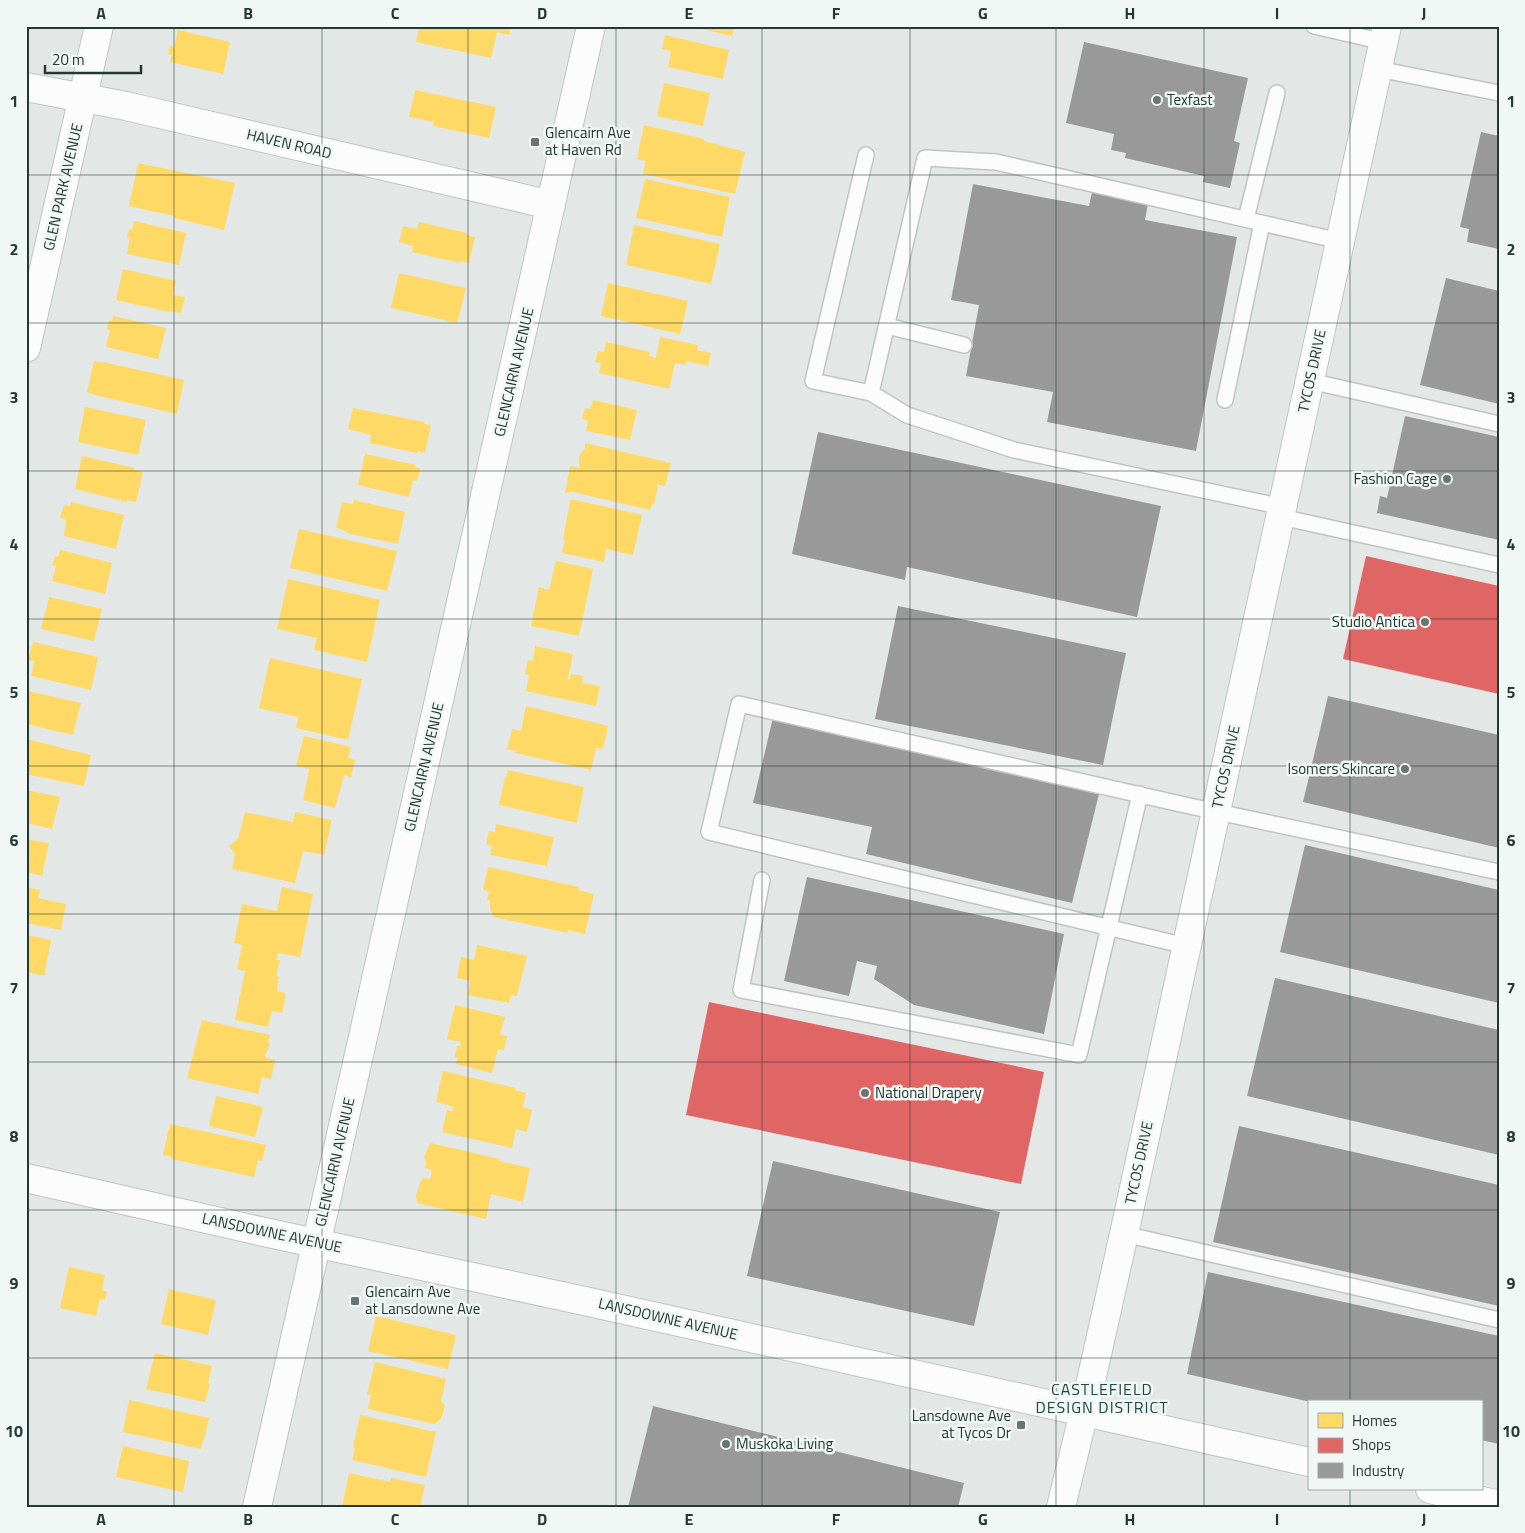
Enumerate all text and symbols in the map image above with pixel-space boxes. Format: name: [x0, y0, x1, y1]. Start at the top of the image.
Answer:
text: A: [96, 1, 106, 25]
text: B: [243, 1, 253, 25]
text: C: [391, 1, 400, 25]
text: D: [537, 1, 547, 25]
text: E: [685, 1, 694, 25]
text: F: [832, 1, 841, 25]
text: G: [978, 1, 988, 25]
text: H: [1125, 1, 1135, 25]
text: I: [1275, 1, 1279, 25]
text: J: [1422, 1, 1426, 25]
scale bar: [45, 42, 141, 74]
text: 20 m: [52, 48, 85, 71]
place label: Texfast: [1167, 88, 1213, 111]
text: 1: [10, 89, 18, 113]
text: 1: [1507, 89, 1515, 113]
marker: Texfast: [1151, 94, 1163, 106]
street label: GLEN PARK AVENUE: [37, 121, 88, 253]
place label: Glencairn Ave at Haven Rd: [545, 121, 631, 161]
street label: HAVEN ROAD: [244, 123, 334, 164]
marker: Glencairn Ave at Haven Rd: [529, 136, 541, 148]
text: 2: [10, 237, 18, 261]
text: 2: [1507, 237, 1515, 261]
street label: GLENCAIRN AVENUE: [487, 305, 540, 439]
street label: TYCOS DRIVE: [1291, 327, 1332, 415]
text: 3: [10, 385, 18, 409]
text: 3: [1507, 385, 1515, 409]
place label: Fashion Cage: [1354, 467, 1437, 490]
marker: Fashion Cage: [1441, 473, 1453, 485]
text: 4: [10, 532, 19, 556]
text: 4: [1507, 532, 1516, 556]
place label: Studio Antica: [1332, 610, 1415, 633]
marker: Studio Antica: [1419, 616, 1431, 628]
text: 5: [10, 680, 19, 704]
text: 5: [1507, 680, 1516, 704]
street label: GLENCAIRN AVENUE: [397, 700, 450, 834]
street label: TYCOS DRIVE: [1205, 723, 1246, 811]
place label: Isomers Skincare: [1288, 757, 1395, 780]
marker: Isomers Skincare: [1399, 763, 1411, 775]
text: 6: [10, 828, 19, 852]
text: 6: [1507, 828, 1516, 852]
text: 7: [10, 976, 18, 1000]
text: 7: [1507, 976, 1515, 1000]
place label: National Drapery: [875, 1081, 982, 1104]
marker: National Drapery: [859, 1087, 871, 1099]
street label: GLENCAIRN AVENUE: [308, 1095, 361, 1229]
street label: TYCOS DRIVE: [1118, 1119, 1159, 1207]
text: 8: [10, 1124, 19, 1148]
text: 8: [1507, 1124, 1516, 1148]
street label: LANSDOWNE AVENUE: [200, 1206, 344, 1259]
text: 9: [10, 1271, 19, 1295]
text: 9: [1507, 1271, 1516, 1295]
place label: Glencairn Ave at Lansdowne Ave: [365, 1280, 480, 1320]
street label: LANSDOWNE AVENUE: [596, 1291, 740, 1346]
marker: Glencairn Ave at Lansdowne Ave: [349, 1295, 361, 1307]
district label: CASTLEFIELD DESIGN DISTRICT: [1035, 1377, 1169, 1419]
legend: [1308, 1400, 1482, 1490]
place label: Lansdowne Ave at Tycos Dr: [912, 1404, 1011, 1444]
text: Homes: [1352, 1409, 1397, 1432]
text: 10: [5, 1419, 23, 1443]
marker: Lansdowne Ave at Tycos Dr: [1015, 1419, 1027, 1431]
text: 10: [1502, 1419, 1520, 1443]
place label: Muskoka Living: [736, 1432, 833, 1455]
text: Shops: [1352, 1433, 1391, 1456]
marker: Muskoka Living: [720, 1438, 732, 1450]
text: Industry: [1352, 1459, 1404, 1482]
text: A: [96, 1507, 106, 1531]
text: B: [243, 1507, 253, 1531]
text: C: [391, 1507, 400, 1531]
text: D: [537, 1507, 547, 1531]
text: E: [685, 1507, 694, 1531]
text: F: [832, 1507, 841, 1531]
text: G: [978, 1507, 988, 1531]
text: H: [1125, 1507, 1135, 1531]
text: I: [1275, 1507, 1279, 1531]
text: J: [1422, 1507, 1426, 1531]

